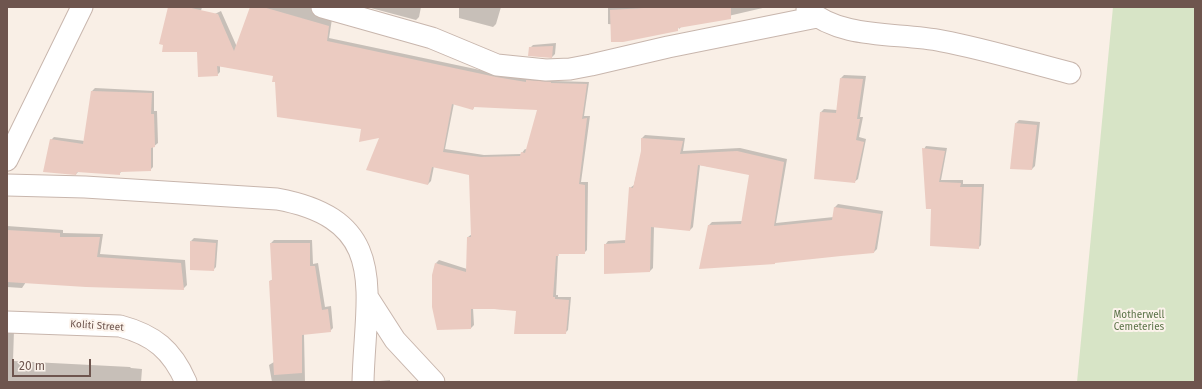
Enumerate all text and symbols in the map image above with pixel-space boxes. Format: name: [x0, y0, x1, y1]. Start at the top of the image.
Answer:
park label: Motherwell Cemeteries: [1114, 309, 1164, 332]
street label: Koliti Street: [70, 318, 124, 334]
scale bar: [14, 351, 93, 377]
text: 20 m: [19, 359, 45, 373]

